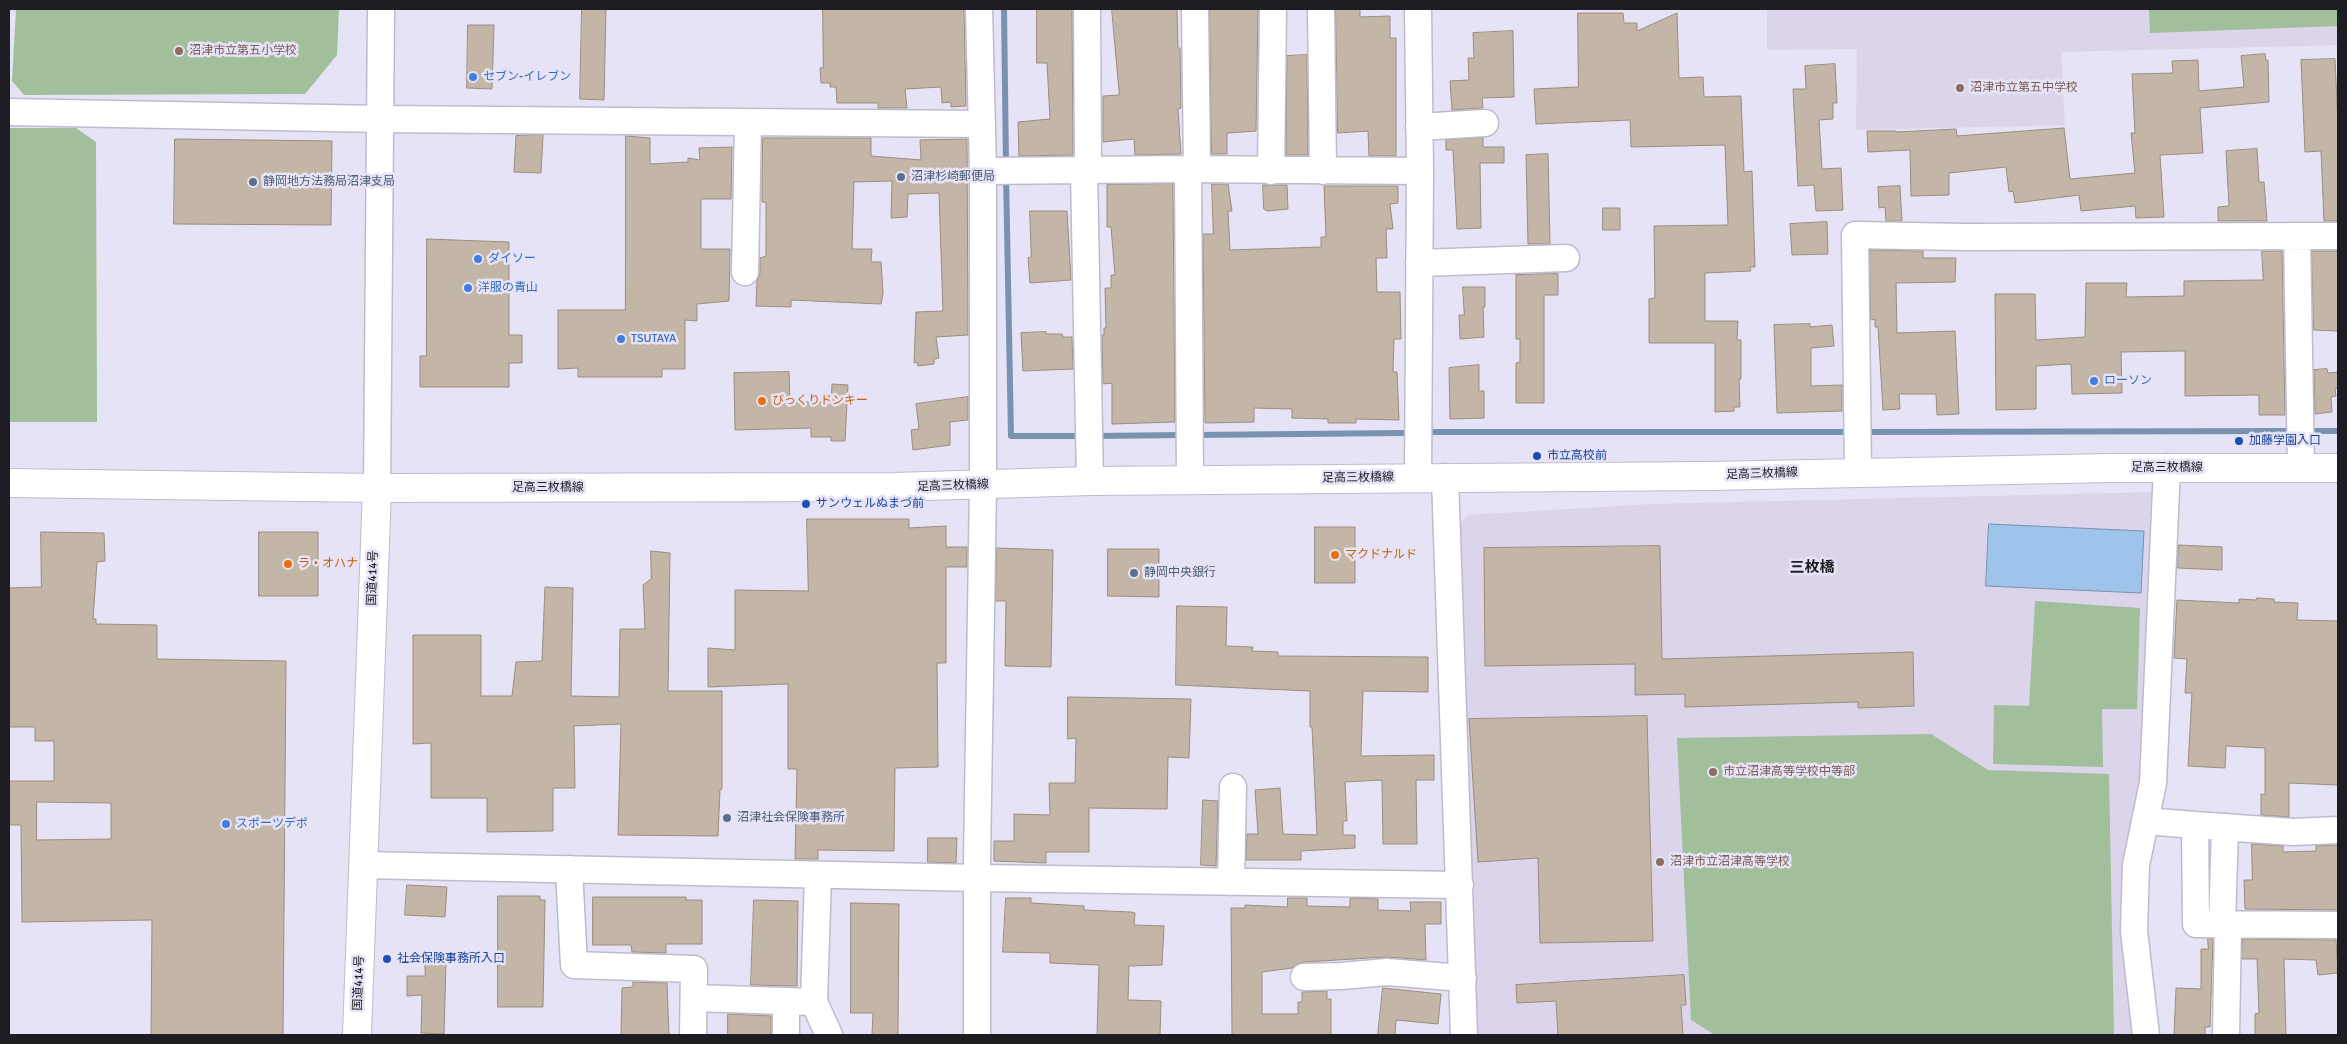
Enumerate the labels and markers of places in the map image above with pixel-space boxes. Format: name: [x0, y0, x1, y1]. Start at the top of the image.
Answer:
place label: 沼津市立第五小学校: [189, 44, 297, 58]
marker: 沼津市立第五小学校: [173, 45, 185, 57]
place label: セブン-イレブン: [483, 70, 571, 84]
marker: セブン-イレブン: [467, 71, 479, 83]
place label: 沼津市立第五中学校: [1970, 81, 2078, 95]
marker: 沼津市立第五中学校: [1954, 82, 1966, 94]
place label: 沼津杉崎郵便局: [911, 170, 995, 184]
marker: 沼津杉崎郵便局: [895, 171, 907, 183]
place label: 静岡地方法務局沼津支局: [263, 175, 395, 189]
marker: 静岡地方法務局沼津支局: [247, 176, 259, 188]
place label: ダイソー: [488, 252, 536, 266]
marker: ダイソー: [472, 253, 484, 265]
place label: 洋服の青山: [478, 281, 538, 295]
marker: 洋服の青山: [462, 282, 474, 294]
place label: TSUTAYA: [631, 332, 676, 346]
marker: TSUTAYA: [615, 333, 627, 345]
place label: ローソン: [2104, 374, 2152, 388]
marker: ローソン: [2088, 375, 2100, 387]
place label: びっくりドンキー: [772, 394, 868, 408]
marker: びっくりドンキー: [756, 395, 768, 407]
place label: 加藤学園入口: [2249, 434, 2321, 448]
marker: 加藤学園入口: [2233, 435, 2245, 447]
place label: 市立高校前: [1547, 449, 1607, 463]
marker: 市立高校前: [1531, 450, 1543, 462]
place label: サンウェルぬまづ前: [816, 497, 924, 511]
marker: サンウェルぬまづ前: [800, 498, 812, 510]
place label: マクドナルド: [1345, 548, 1417, 562]
marker: マクドナルド: [1329, 549, 1341, 561]
place label: ラ・オハナ: [298, 557, 358, 571]
marker: ラ・オハナ: [282, 558, 294, 570]
place label: 静岡中央銀行: [1144, 566, 1216, 580]
marker: 静岡中央銀行: [1128, 567, 1140, 579]
place label: 市立沼津高等学校中等部: [1723, 765, 1855, 779]
marker: 市立沼津高等学校中等部: [1707, 766, 1719, 778]
place label: 沼津社会保険事務所: [737, 811, 845, 825]
marker: 沼津社会保険事務所: [721, 812, 733, 824]
place label: スポーツデポ: [236, 817, 308, 831]
marker: スポーツデポ: [220, 818, 232, 830]
place label: 沼津市立沼津高等学校: [1670, 855, 1790, 869]
marker: 沼津市立沼津高等学校: [1654, 856, 1666, 868]
place label: 社会保険事務所入口: [397, 952, 505, 966]
marker: 社会保険事務所入口: [381, 953, 393, 965]

